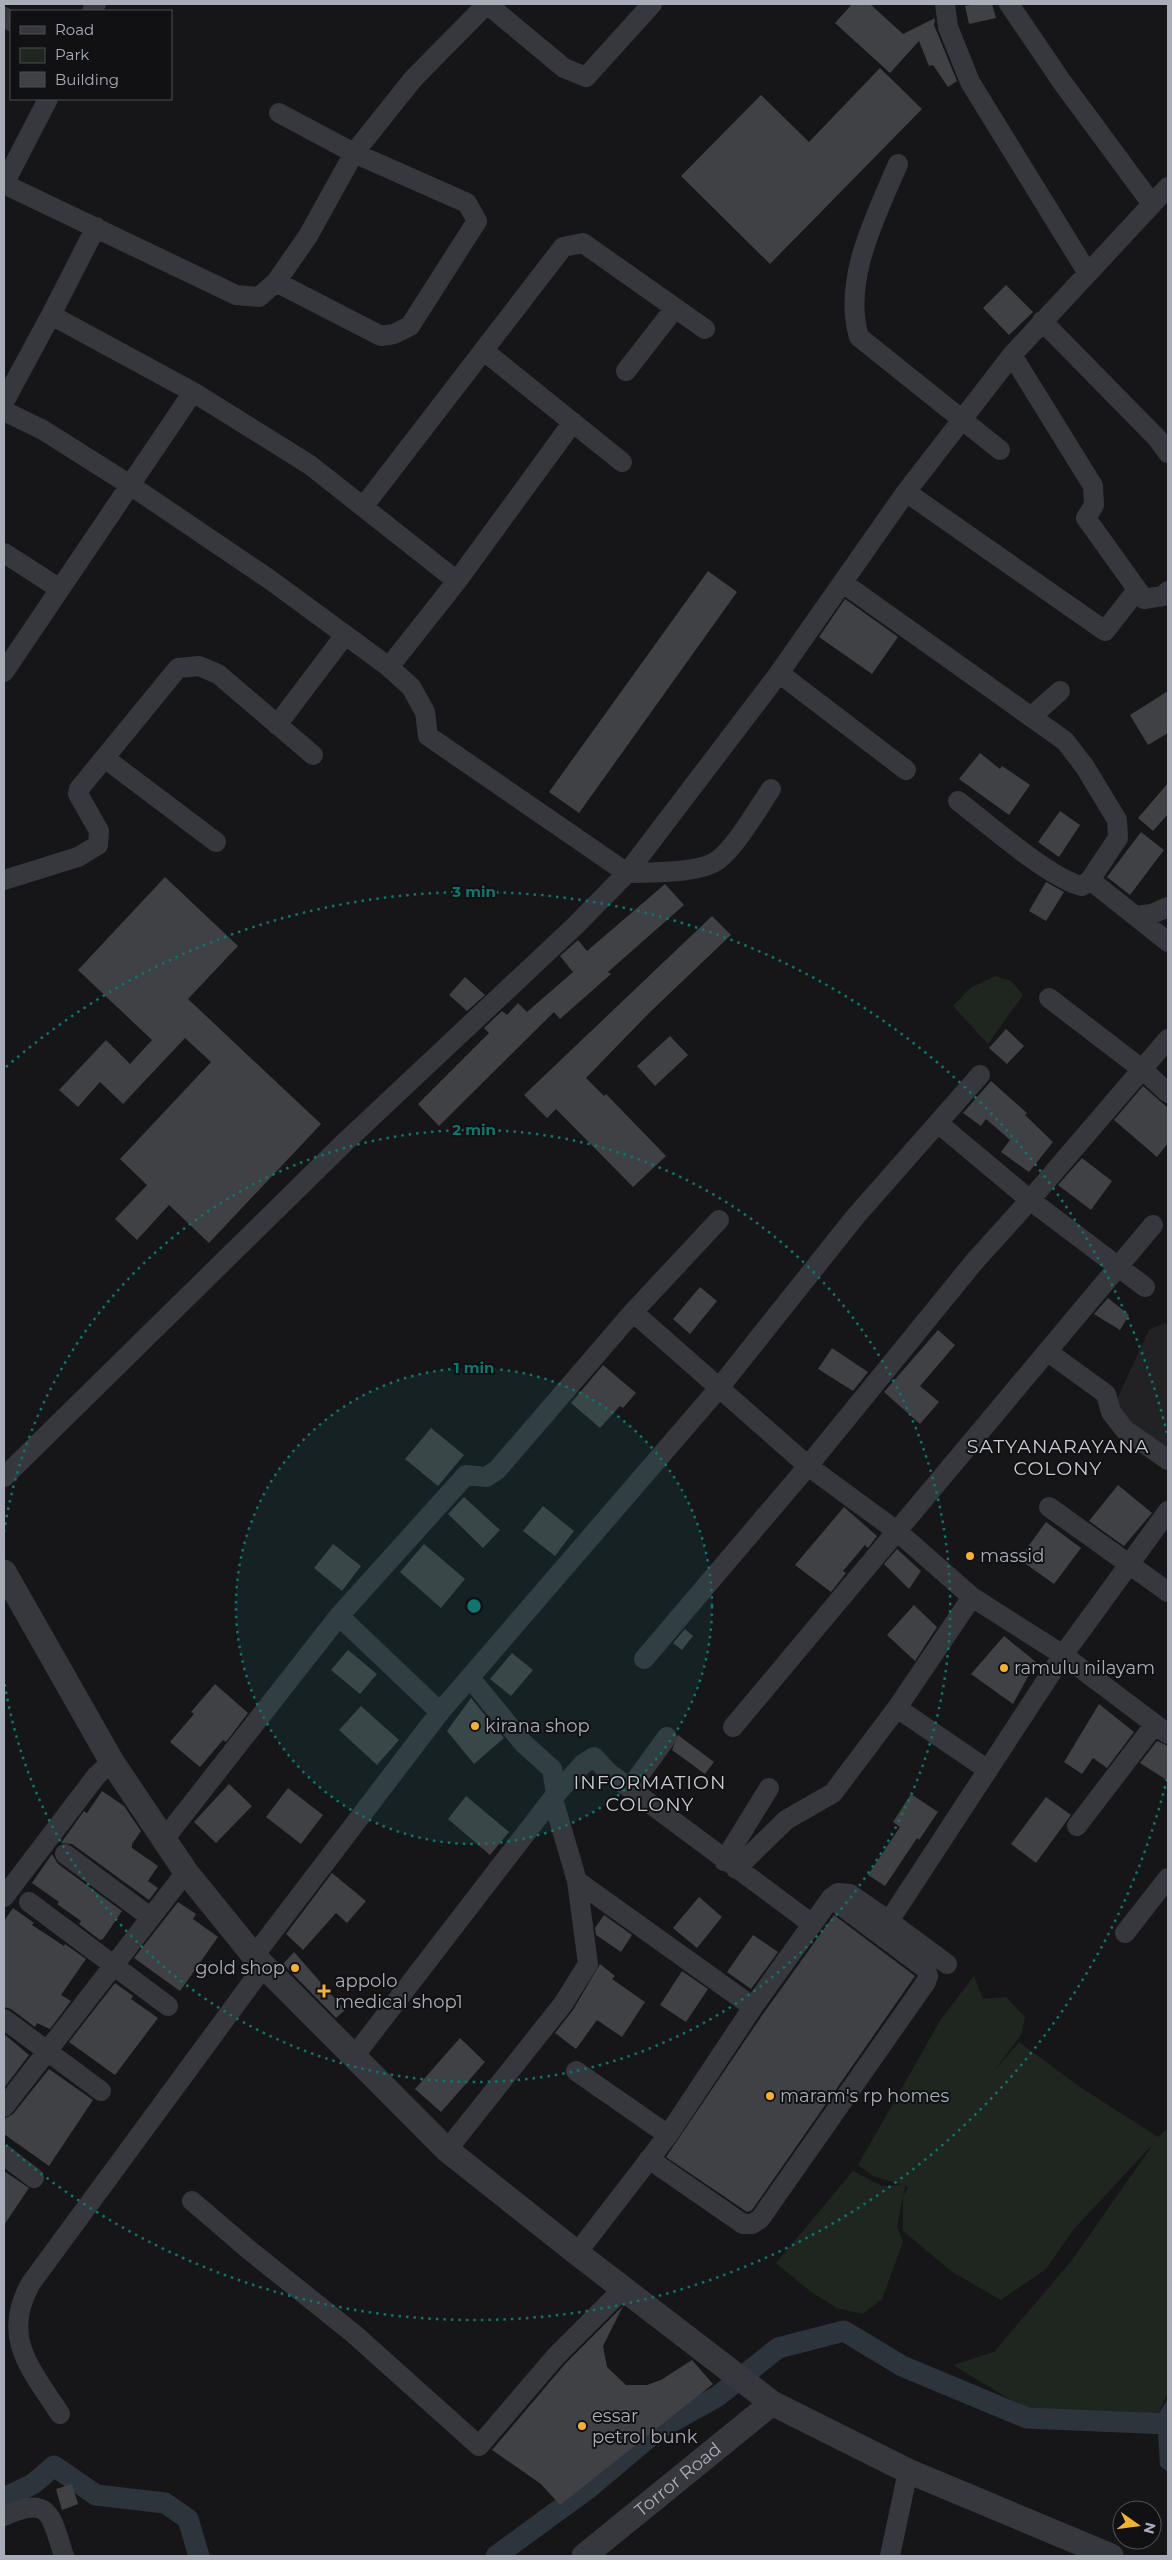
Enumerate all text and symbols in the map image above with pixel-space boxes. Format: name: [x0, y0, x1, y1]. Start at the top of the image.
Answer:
legend: [10, 10, 172, 100]
text: Road: [55, 20, 94, 39]
text: Park: [55, 45, 89, 64]
text: Building: [55, 70, 119, 89]
text: 3 min: [451, 882, 496, 901]
text: 2 min: [452, 1120, 496, 1139]
text: 1 min: [454, 1358, 494, 1377]
district label: SATYANARAYANA COLONY: [967, 1435, 1149, 1480]
place label: massid: [980, 1545, 1044, 1567]
marker: massid: [964, 1550, 976, 1562]
centre of rings: [465, 1597, 483, 1615]
place label: ramulu nilayam: [1014, 1657, 1155, 1679]
marker: ramulu nilayam: [998, 1662, 1010, 1674]
place label: kirana shop: [485, 1715, 590, 1737]
marker: kirana shop: [469, 1720, 481, 1732]
district label: INFORMATION COLONY: [574, 1771, 726, 1816]
place label: gold shop: [195, 1957, 285, 1979]
marker: gold shop: [289, 1962, 301, 1974]
place label: appolo medical shop1: [335, 1970, 463, 2013]
marker: appolo medical shop1: [317, 1984, 331, 1998]
place label: maram's rp homes: [780, 2085, 949, 2107]
marker: maram's rp homes: [764, 2090, 776, 2102]
place label: essar petrol bunk: [592, 2405, 698, 2448]
marker: essar petrol bunk: [576, 2420, 588, 2432]
street label: Torror Road: [630, 2438, 726, 2521]
north arrow: [1112, 2500, 1162, 2550]
text: N: [1140, 2520, 1160, 2536]

